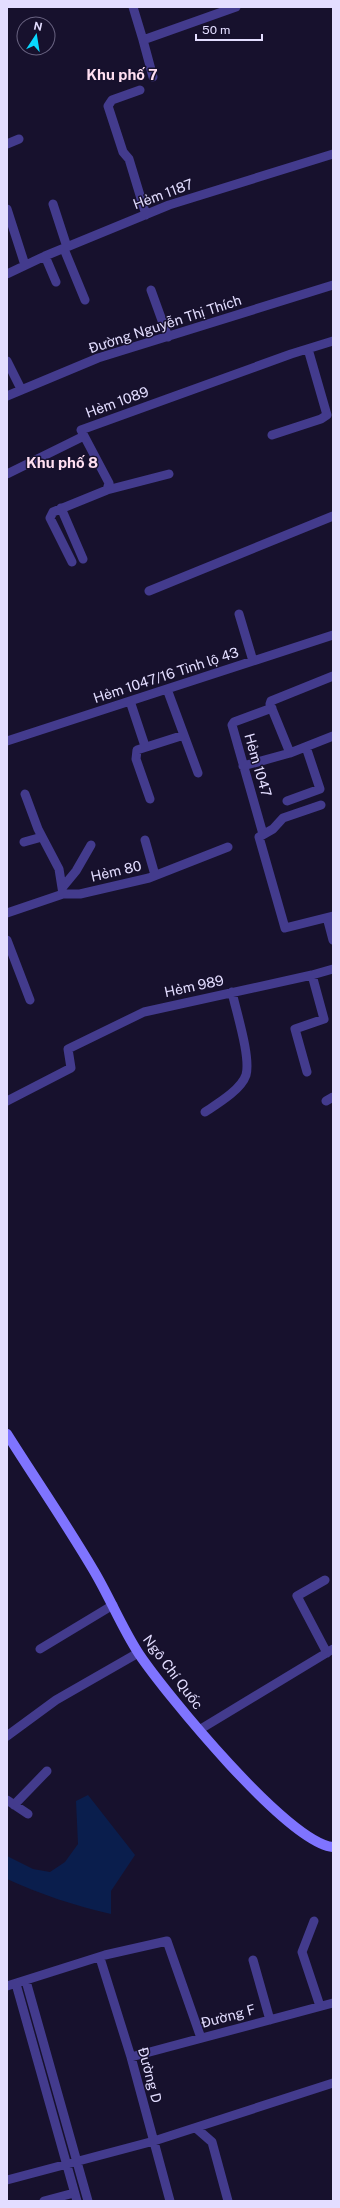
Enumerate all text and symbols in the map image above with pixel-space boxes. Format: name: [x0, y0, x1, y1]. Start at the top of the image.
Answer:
north arrow: [16, 16, 56, 56]
scale bar: [196, 16, 262, 42]
text: N: [33, 19, 44, 33]
text: 50 m: [202, 23, 230, 37]
district label: Khu phố 7: [86, 66, 158, 83]
street label: Hẻm 1187: [131, 176, 195, 212]
street label: Đường Nguyễn Thị Thích: [87, 292, 243, 356]
street label: Hẻm 1089: [83, 383, 151, 421]
district label: Khu phố 8: [26, 454, 98, 471]
street label: Hẻm 1047/16 Tỉnh lộ 43: [91, 644, 241, 706]
street label: Hẻm 1047: [241, 731, 275, 799]
street label: Hẻm 80: [89, 857, 143, 885]
street label: Hẻm 989: [163, 972, 225, 1000]
street label: Ngô Chí Quốc: [140, 1632, 206, 1712]
street label: Đường F: [199, 2001, 257, 2031]
street label: Đường D: [135, 2045, 165, 2105]

